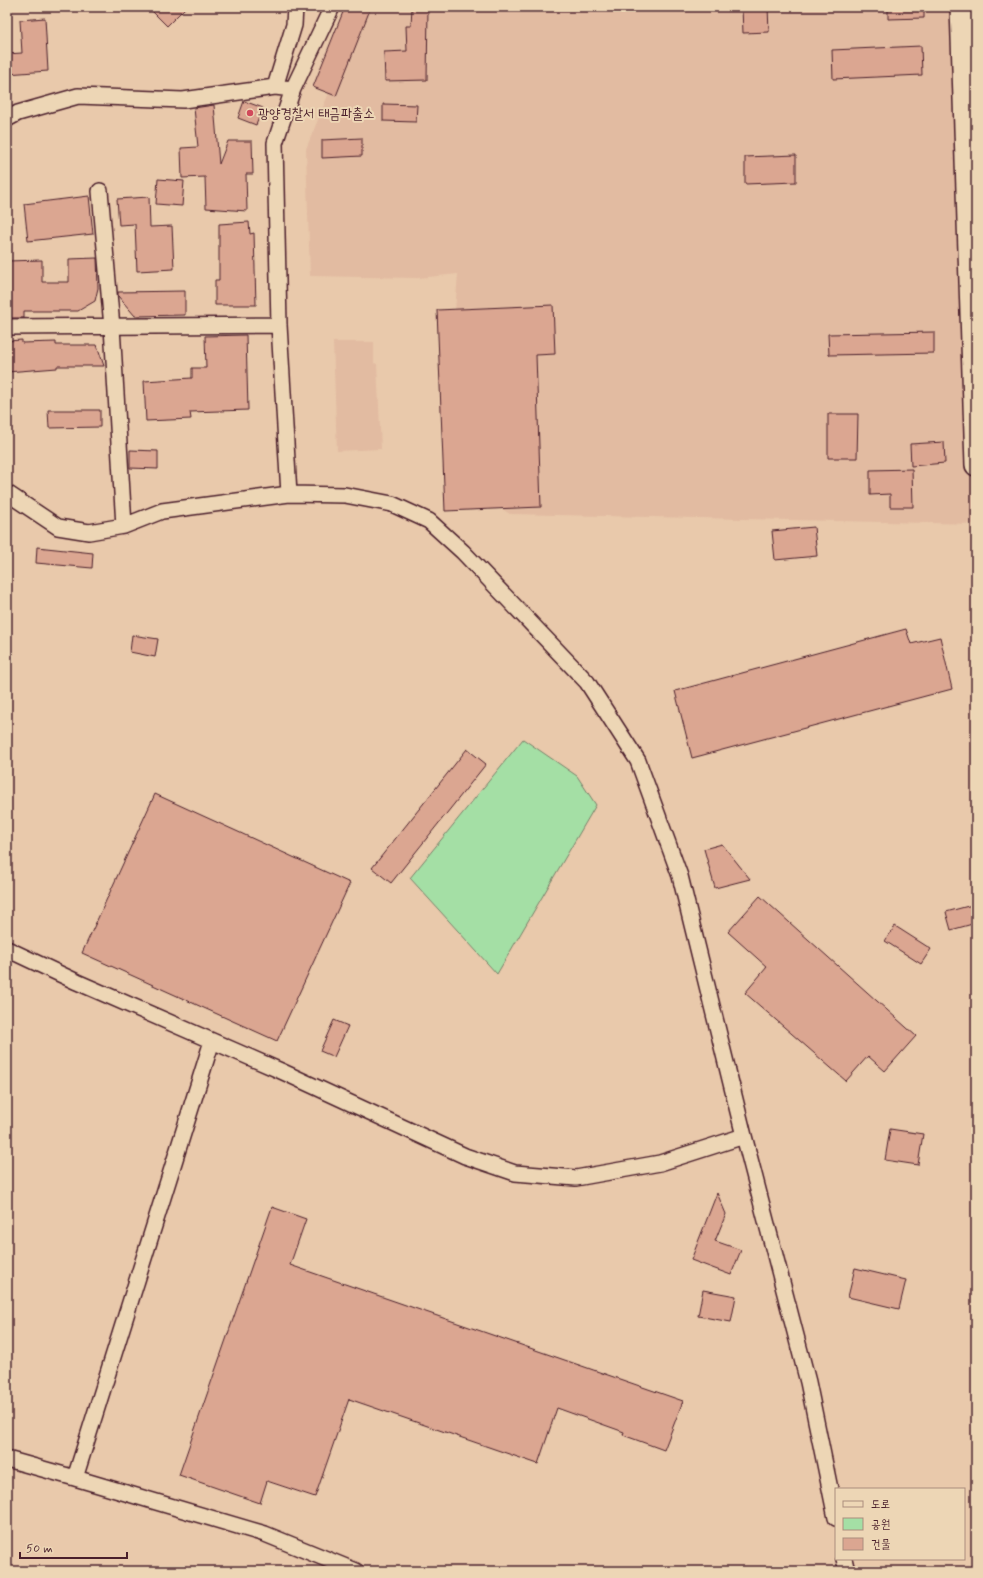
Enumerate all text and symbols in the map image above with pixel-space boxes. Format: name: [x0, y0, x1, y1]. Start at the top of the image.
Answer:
place label: 광양경찰서 태금파출소: [258, 105, 374, 123]
marker: 광양경찰서 태금파출소: [245, 108, 255, 118]
legend: [835, 1488, 965, 1560]
text: 도로: [871, 1497, 890, 1513]
text: 공원: [871, 1517, 890, 1533]
scale bar: [20, 1534, 127, 1560]
text: 건물: [871, 1537, 891, 1553]
text: 50 m: [26, 1541, 53, 1557]

